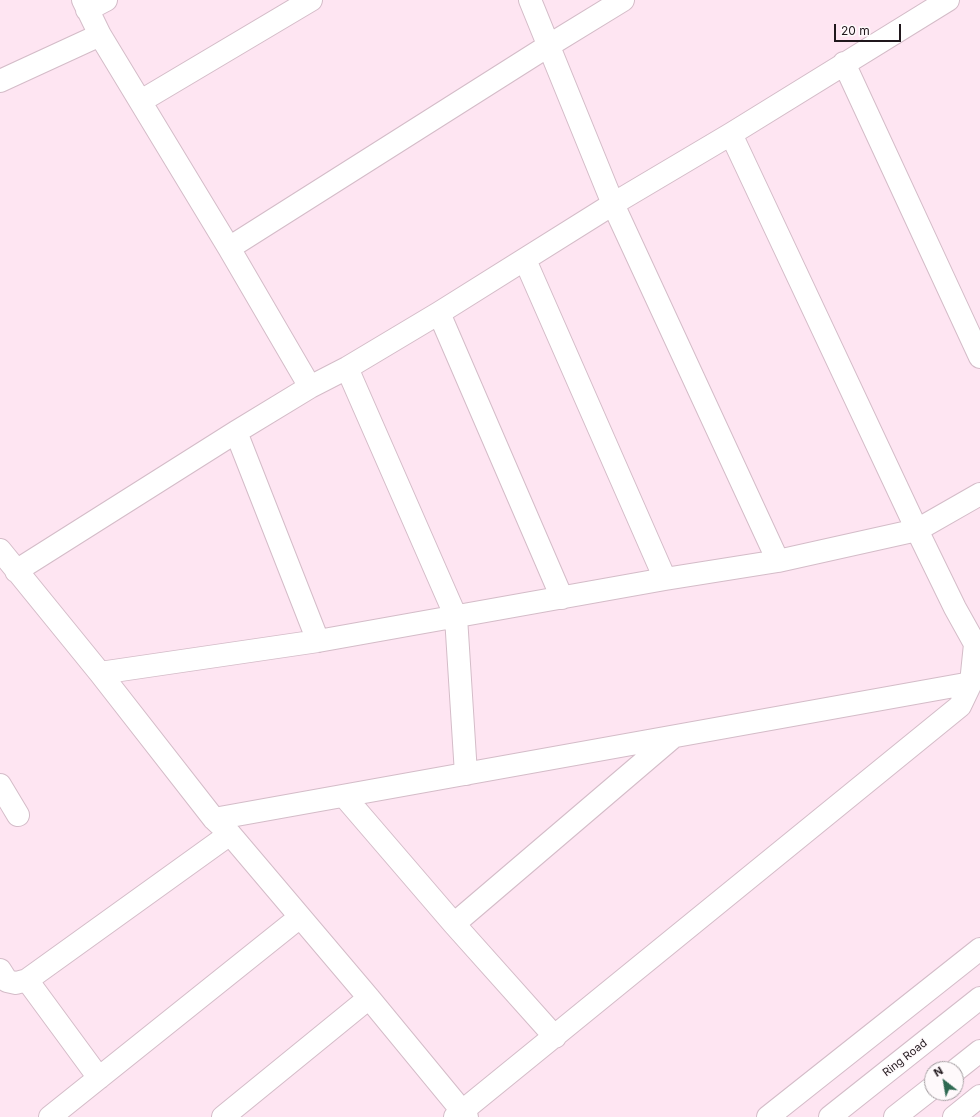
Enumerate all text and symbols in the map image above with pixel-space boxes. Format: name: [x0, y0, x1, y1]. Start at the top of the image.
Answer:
scale bar: [836, 16, 903, 42]
text: 20 m: [841, 23, 870, 38]
street label: Ring Road: [880, 1037, 930, 1079]
north arrow: [924, 1061, 964, 1101]
text: N: [931, 1063, 946, 1080]

